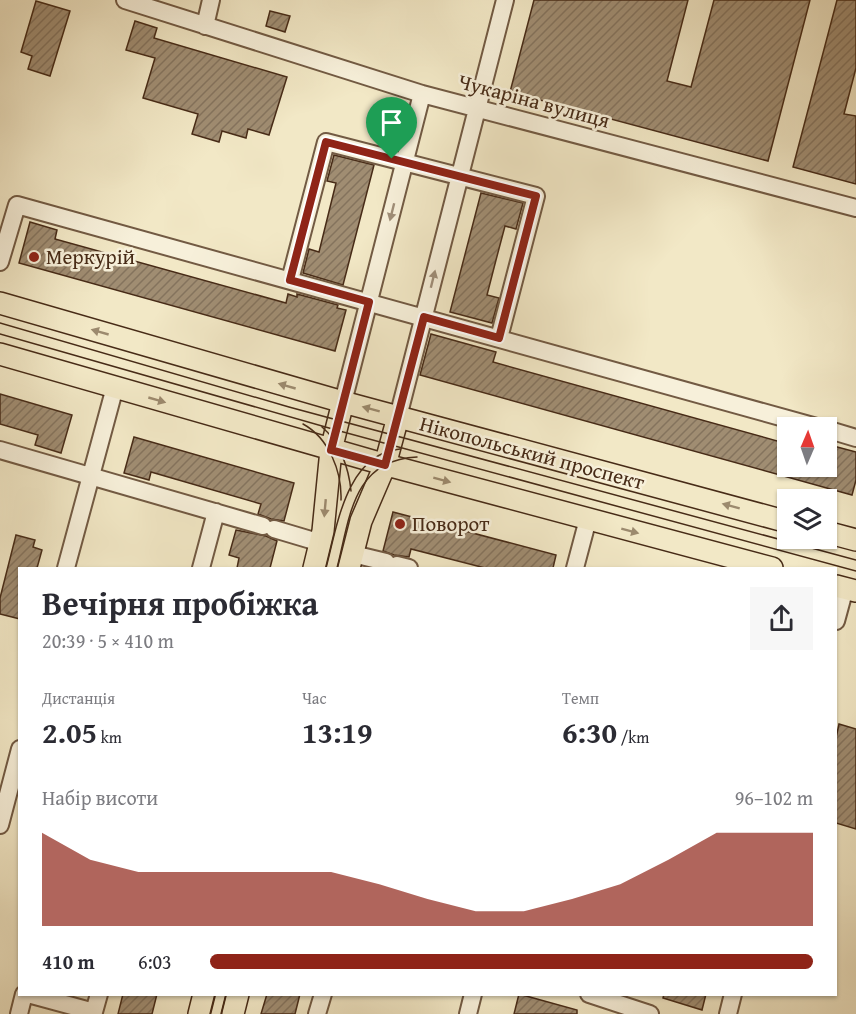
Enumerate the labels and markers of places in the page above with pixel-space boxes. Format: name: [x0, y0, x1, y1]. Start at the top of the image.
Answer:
pin: [366, 97, 417, 159]
place label: Меркурій: [46, 241, 135, 272]
marker: Меркурій: [27, 250, 41, 264]
place label: Поворот: [412, 508, 489, 539]
marker: Поворот: [393, 517, 407, 531]

